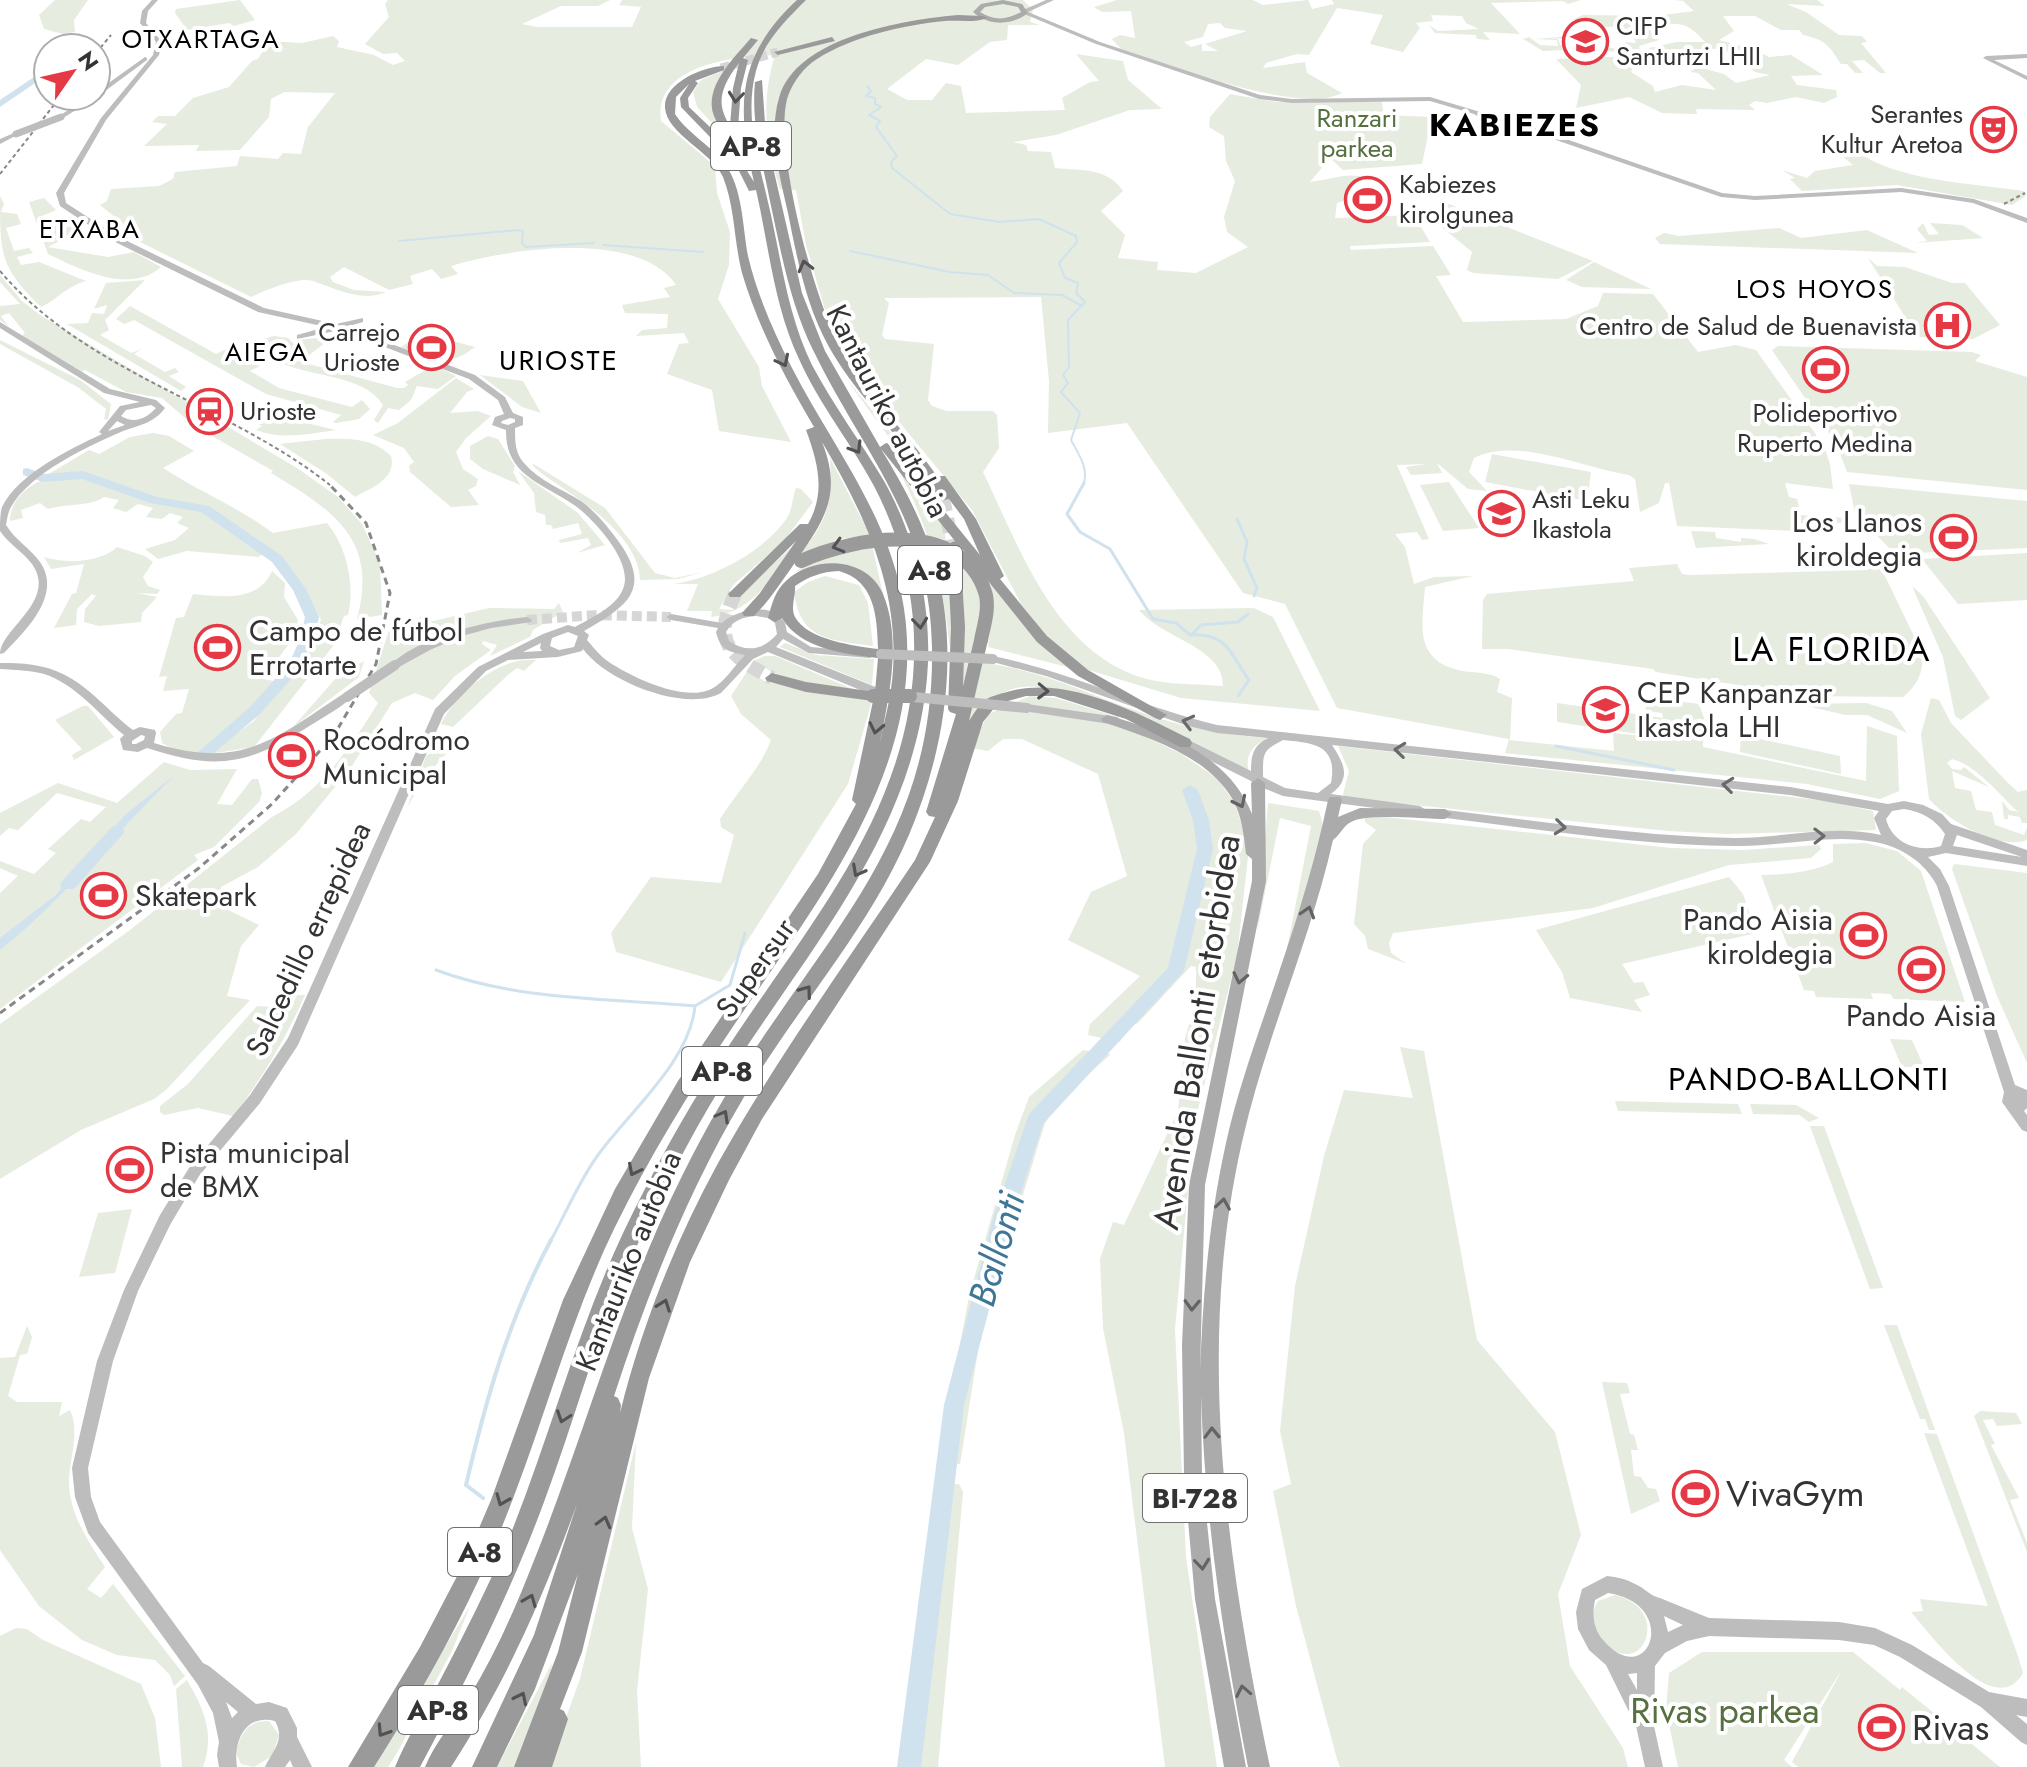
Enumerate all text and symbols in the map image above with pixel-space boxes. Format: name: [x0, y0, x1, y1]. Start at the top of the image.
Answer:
place label: CIFP Santurtzi LHII: [1616, 7, 1761, 75]
school or university icon: CIFP Santurtzi LHII: [1561, 17, 1609, 65]
district label: OTXARTAGA: [121, 20, 281, 58]
north arrow: [32, 32, 112, 112]
text: N: [70, 45, 107, 77]
one-way arrow: [728, 91, 745, 104]
place label: Serantes Kultur Aretoa: [1821, 95, 1963, 163]
park label: Ranzari parkea: [1317, 99, 1397, 167]
district label: KABIEZES: [1429, 102, 1601, 148]
theatre icon: Serantes Kultur Aretoa: [1970, 105, 2018, 153]
road number: AP-8: [711, 122, 791, 170]
place label: Kabiezes kirolgunea: [1399, 165, 1514, 233]
sports icon: Kabiezes kirolgunea: [1344, 175, 1392, 223]
district label: ETXABA: [39, 210, 141, 248]
one-way arrow: [797, 259, 814, 273]
district label: LOS HOYOS: [1736, 270, 1894, 308]
street label: Kantauriko autobia: [816, 297, 960, 525]
hospital icon: Centro de Salud de Buenavista: [1924, 302, 1972, 350]
place label: Centro de Salud de Buenavista: [1579, 307, 1917, 345]
place label: Carrejo Urioste: [318, 313, 400, 381]
sports icon: Carrejo Urioste: [407, 323, 455, 371]
district label: AIEGA: [225, 333, 309, 371]
district label: URIOSTE: [499, 340, 619, 381]
sports icon: Polideportivo Ruperto Medina: [1801, 346, 1849, 394]
one-way arrow: [773, 352, 788, 367]
station icon: Urioste: [185, 387, 233, 435]
place label: Urioste: [240, 392, 316, 430]
place label: Polideportivo Ruperto Medina: [1737, 394, 1913, 462]
one-way arrow: [846, 439, 861, 454]
place label: Asti Leku Ikastola: [1532, 480, 1630, 548]
school or university icon: Asti Leku Ikastola: [1477, 490, 1525, 538]
place label: Los Llanos kiroldegia: [1792, 500, 1922, 577]
sports icon: Los Llanos kiroldegia: [1929, 514, 1977, 562]
one-way arrow: [831, 537, 845, 553]
road number: A-8: [898, 546, 962, 594]
place label: Campo de fútbol Errotarte: [249, 609, 463, 686]
one-way arrow: [911, 617, 928, 630]
sports icon: Campo de fútbol Errotarte: [194, 623, 242, 671]
district label: LA FLORIDA: [1732, 625, 1932, 674]
place label: CEP Kanpanzar Ikastola LHI: [1637, 671, 1833, 748]
one-way arrow: [1037, 682, 1050, 699]
school or university icon: CEP Kanpanzar Ikastola LHI: [1582, 685, 1630, 733]
one-way arrow: [1182, 715, 1196, 732]
place label: Rocódromo Municipal: [323, 718, 470, 795]
one-way arrow: [868, 721, 885, 735]
sports icon: Rocódromo Municipal: [268, 732, 316, 780]
one-way arrow: [1393, 742, 1406, 759]
one-way arrow: [1721, 776, 1734, 793]
one-way arrow: [1230, 794, 1246, 809]
street label: Salcedillo errepidea: [235, 815, 381, 1063]
one-way arrow: [1554, 818, 1567, 835]
one-way arrow: [1813, 827, 1826, 845]
street label: Avenida Ballonti etorbidea: [1139, 831, 1253, 1233]
one-way arrow: [852, 863, 867, 877]
sports icon: Skatepark: [80, 871, 128, 919]
place label: Skatepark: [135, 874, 258, 917]
place label: Pando Aisia kiroldegia: [1683, 898, 1833, 975]
one-way arrow: [1299, 906, 1315, 919]
street label: Supersur: [705, 909, 805, 1027]
sports icon: Pando Aisia kiroldegia: [1840, 912, 1888, 960]
sports icon: Pando Aisia: [1897, 945, 1945, 993]
one-way arrow: [1232, 971, 1249, 984]
one-way arrow: [796, 986, 810, 1000]
place label: Pando Aisia: [1846, 994, 1996, 1037]
road number: AP-8: [682, 1047, 762, 1095]
district label: PANDO-BALLONTI: [1668, 1056, 1950, 1102]
one-way arrow: [713, 1110, 729, 1125]
place label: Pista municipal de BMX: [160, 1131, 350, 1208]
sports icon: Pista municipal de BMX: [105, 1145, 153, 1193]
street label: Kantauriko autobia: [564, 1145, 692, 1377]
one-way arrow: [628, 1161, 644, 1176]
water label: Ballonti: [954, 1184, 1039, 1313]
one-way arrow: [1214, 1197, 1231, 1211]
one-way arrow: [654, 1298, 671, 1312]
one-way arrow: [1184, 1299, 1201, 1312]
one-way arrow: [556, 1410, 573, 1424]
one-way arrow: [1203, 1426, 1221, 1439]
place label: VivaGym: [1726, 1467, 1865, 1519]
sports icon: VivaGym: [1671, 1469, 1719, 1517]
road number: BI-728: [1143, 1474, 1247, 1522]
one-way arrow: [495, 1492, 512, 1506]
one-way arrow: [594, 1516, 611, 1530]
road number: A-8: [448, 1528, 512, 1576]
one-way arrow: [1193, 1558, 1210, 1571]
one-way arrow: [521, 1594, 537, 1608]
one-way arrow: [1235, 1684, 1252, 1698]
park label: Rivas parkea: [1630, 1684, 1820, 1736]
road number: AP-8: [398, 1686, 478, 1734]
one-way arrow: [511, 1692, 527, 1706]
place label: Rivas: [1912, 1701, 1989, 1753]
sports icon: Rivas: [1857, 1703, 1905, 1751]
one-way arrow: [378, 1722, 393, 1737]

